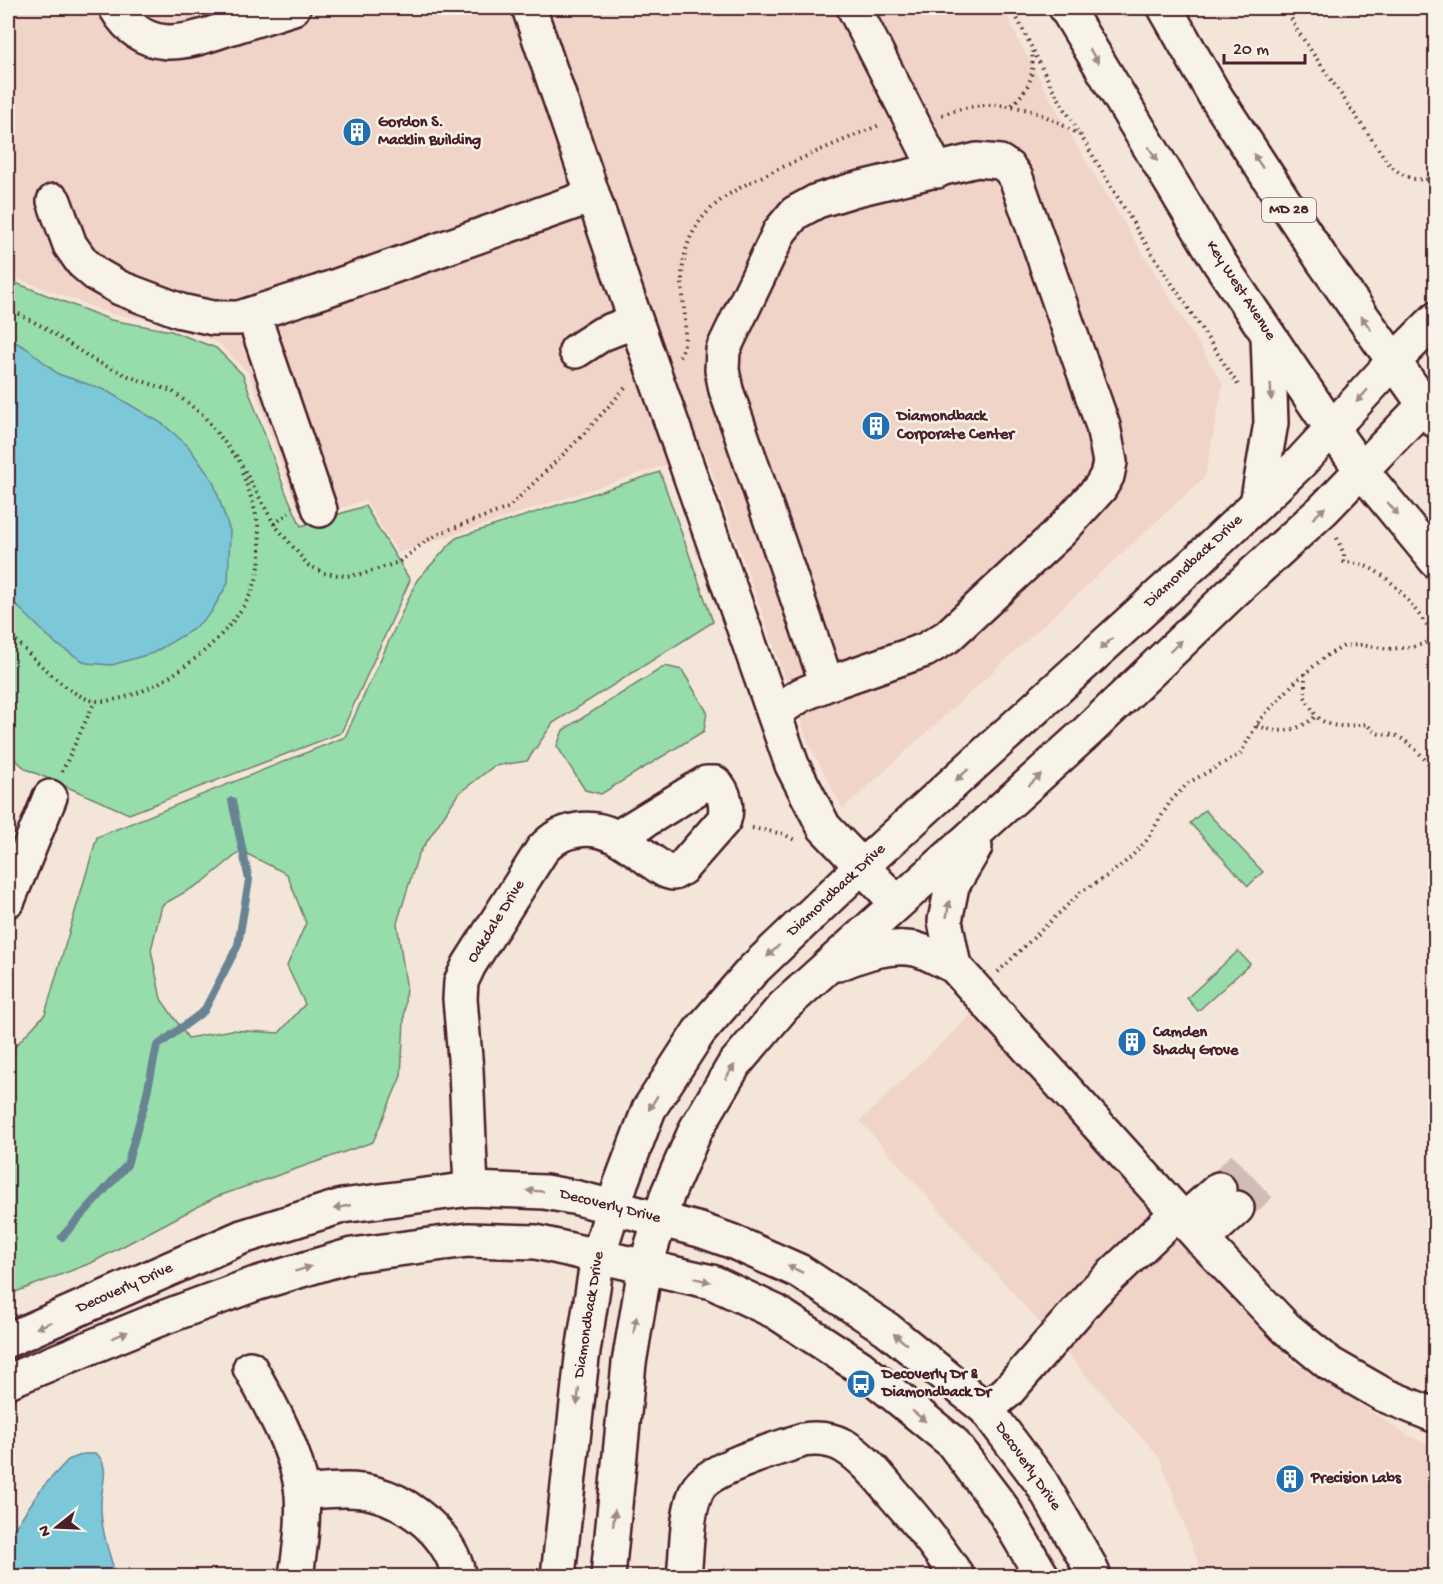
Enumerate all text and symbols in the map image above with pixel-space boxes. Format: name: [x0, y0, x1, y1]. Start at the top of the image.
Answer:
scale bar: [1224, 27, 1305, 65]
text: 20 m: [1233, 40, 1269, 61]
one-way arrow: [1088, 48, 1099, 64]
place label: Gordon S. Macklin Building: [378, 114, 481, 151]
building icon: Gordon S. Macklin Building: [341, 116, 373, 148]
one-way arrow: [1148, 146, 1159, 162]
one-way arrow: [1252, 153, 1263, 169]
road number: MD 28: [1262, 198, 1316, 222]
street label: Key West Avenue: [1201, 238, 1280, 345]
one-way arrow: [1360, 316, 1372, 332]
one-way arrow: [1266, 382, 1275, 401]
one-way arrow: [1356, 388, 1369, 403]
place label: Diamondback Corporate Center: [895, 408, 1016, 445]
building icon: Diamondback Corporate Center: [860, 410, 892, 442]
one-way arrow: [1386, 501, 1399, 516]
one-way arrow: [1312, 507, 1326, 521]
street label: Diamondback Drive: [1140, 511, 1248, 613]
one-way arrow: [1099, 637, 1114, 650]
one-way arrow: [1169, 640, 1183, 654]
one-way arrow: [955, 768, 970, 781]
one-way arrow: [1027, 773, 1042, 787]
street label: Diamondback Drive: [783, 840, 891, 942]
street label: Oakdale Drive: [464, 876, 530, 967]
one-way arrow: [944, 899, 953, 918]
one-way arrow: [766, 944, 781, 958]
place label: Camden Shady Grove: [1152, 1024, 1239, 1061]
building icon: Camden Shady Grove: [1116, 1026, 1148, 1058]
one-way arrow: [724, 1064, 735, 1080]
one-way arrow: [648, 1095, 658, 1112]
street label: Decoverly Drive: [557, 1185, 663, 1229]
one-way arrow: [526, 1187, 545, 1196]
one-way arrow: [332, 1203, 351, 1212]
street label: Diamondback Drive: [570, 1250, 610, 1381]
street label: Decoverly Drive: [73, 1259, 177, 1319]
one-way arrow: [294, 1264, 312, 1274]
one-way arrow: [786, 1265, 803, 1274]
one-way arrow: [693, 1275, 712, 1285]
one-way arrow: [631, 1315, 640, 1334]
one-way arrow: [35, 1320, 52, 1329]
one-way arrow: [111, 1330, 129, 1339]
one-way arrow: [892, 1333, 908, 1346]
place label: Decoverly Dr & Diamondback Dr: [880, 1366, 994, 1403]
bus stop icon: Decoverly Dr & Diamondback Dr: [845, 1368, 877, 1400]
one-way arrow: [573, 1388, 583, 1407]
one-way arrow: [912, 1409, 927, 1422]
street label: Decoverly Drive: [989, 1418, 1065, 1515]
building icon: Precision Labs: [1274, 1463, 1306, 1495]
place label: Precision Labs: [1310, 1470, 1402, 1489]
north arrow: [27, 1497, 87, 1557]
one-way arrow: [609, 1509, 619, 1528]
text: N: [35, 1522, 57, 1538]

